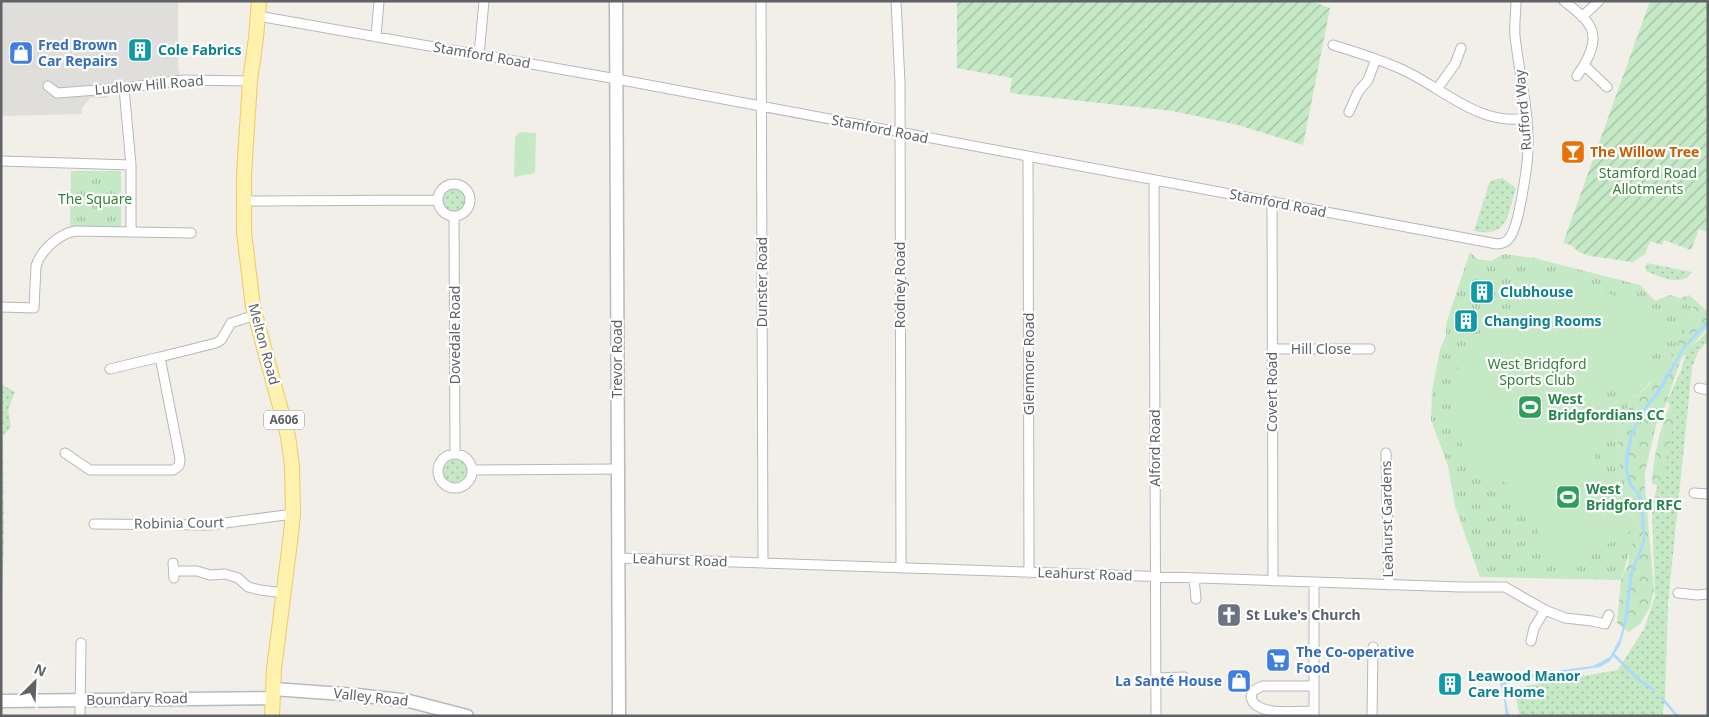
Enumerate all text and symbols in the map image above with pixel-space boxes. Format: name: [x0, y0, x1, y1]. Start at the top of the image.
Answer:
place label: Fred Brown Car Repairs: [38, 35, 118, 70]
building icon: Cole Fabrics: [127, 37, 153, 63]
street label: Stamford Road: [432, 37, 532, 72]
shop icon: Fred Brown Car Repairs: [8, 40, 34, 66]
place label: Cole Fabrics: [158, 40, 242, 59]
street label: Rufford Way: [1509, 68, 1535, 151]
street label: Ludlow Hill Road: [94, 70, 204, 99]
street label: Stamford Road: [830, 110, 930, 147]
bar icon: The Willow Tree: [1560, 139, 1586, 165]
place label: The Willow Tree: [1590, 142, 1699, 161]
park label: Stamford Road Allotments: [1599, 163, 1697, 198]
street label: Stamford Road: [1228, 184, 1328, 221]
park label: The Square: [58, 189, 132, 208]
street label: Dunster Road: [752, 237, 771, 327]
street label: Rodney Road: [890, 242, 909, 328]
building icon: Clubhouse: [1469, 279, 1495, 305]
place label: Clubhouse: [1500, 282, 1573, 301]
street label: Dovedale Road: [445, 286, 464, 384]
street label: Melton Road: [244, 301, 284, 387]
building icon: Changing Rooms: [1453, 308, 1479, 334]
place label: Changing Rooms: [1484, 311, 1602, 330]
street label: Glenmore Road: [1019, 313, 1038, 415]
street label: Trevor Road: [607, 320, 626, 398]
street label: Hill Close: [1291, 339, 1351, 358]
street label: Covert Road: [1262, 352, 1281, 432]
park label: West Bridgford Sports Club: [1487, 354, 1587, 389]
place label: West Bridgfordians CC: [1548, 389, 1664, 424]
sports icon: West Bridgfordians CC: [1517, 394, 1543, 420]
street label: Alford Road: [1145, 409, 1164, 487]
road number: A606: [264, 410, 304, 430]
street label: Leahurst Gardens: [1376, 460, 1397, 578]
place label: West Bridgford RFC: [1586, 479, 1682, 514]
sports icon: West Bridgford RFC: [1555, 484, 1581, 510]
street label: Robinia Court: [134, 512, 224, 533]
street label: Leahurst Road: [632, 548, 728, 571]
street label: Leahurst Road: [1037, 562, 1133, 585]
church icon: St Luke's Church: [1216, 602, 1242, 628]
place label: St Luke's Church: [1246, 605, 1361, 624]
place label: The Co-operative Food: [1296, 642, 1414, 677]
supermarket icon: The Co-operative Food: [1265, 647, 1291, 673]
north arrow: [10, 657, 60, 707]
text: N: [31, 659, 50, 681]
place label: Leawood Manor Care Home: [1468, 666, 1581, 701]
shop icon: La Santé House: [1226, 668, 1252, 694]
place label: La Santé House: [1115, 671, 1222, 690]
building icon: Leawood Manor Care Home: [1437, 671, 1463, 697]
street label: Valley Road: [333, 683, 409, 710]
street label: Boundary Road: [86, 688, 188, 709]

